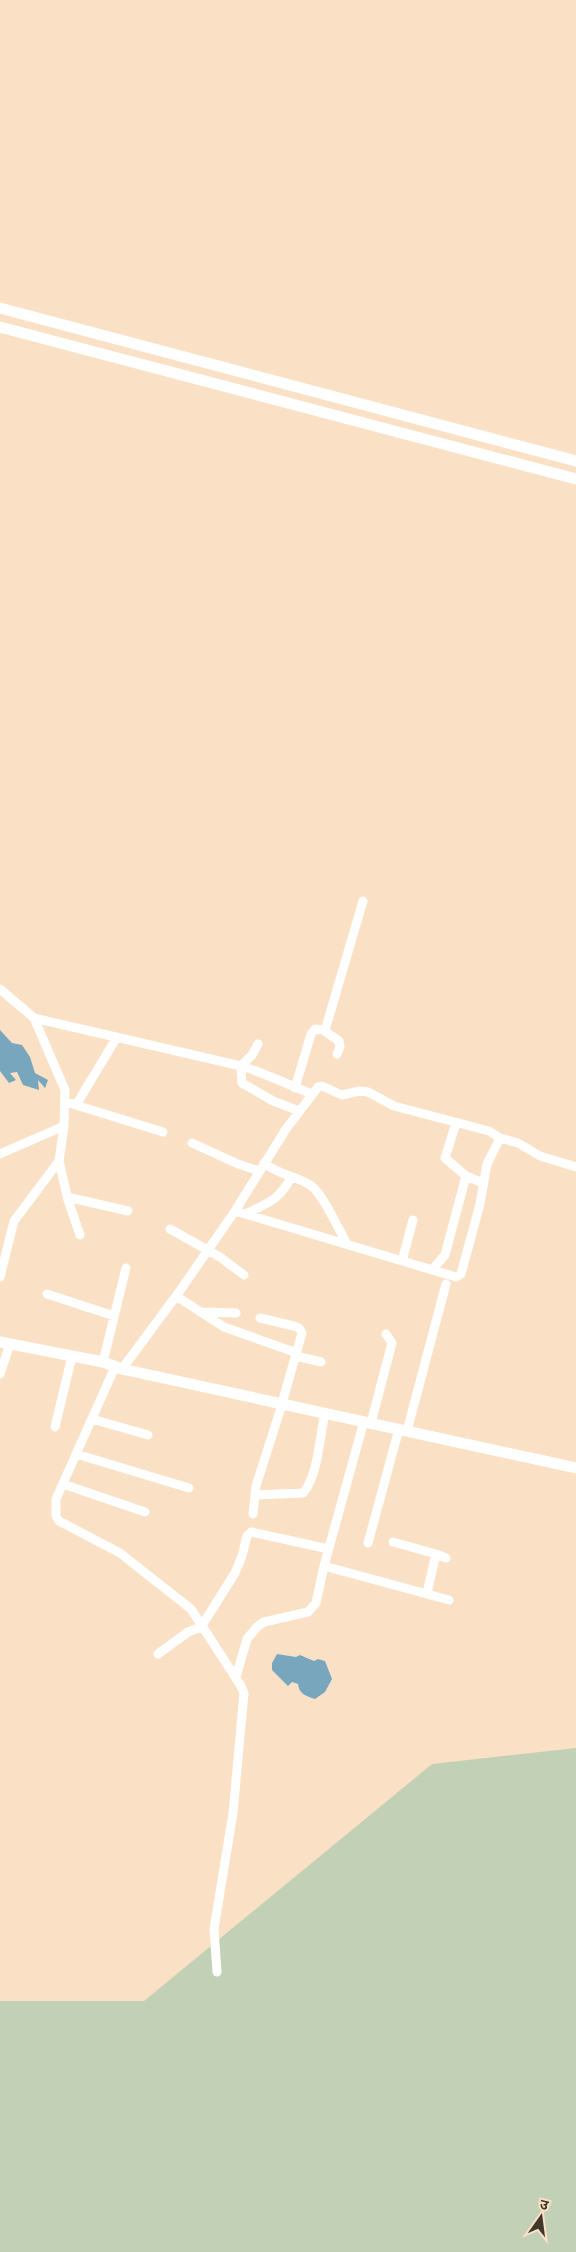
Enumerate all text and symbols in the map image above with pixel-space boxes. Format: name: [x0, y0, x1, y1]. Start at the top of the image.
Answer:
north arrow: [516, 2192, 566, 2242]
text: उ: [538, 2194, 551, 2214]

